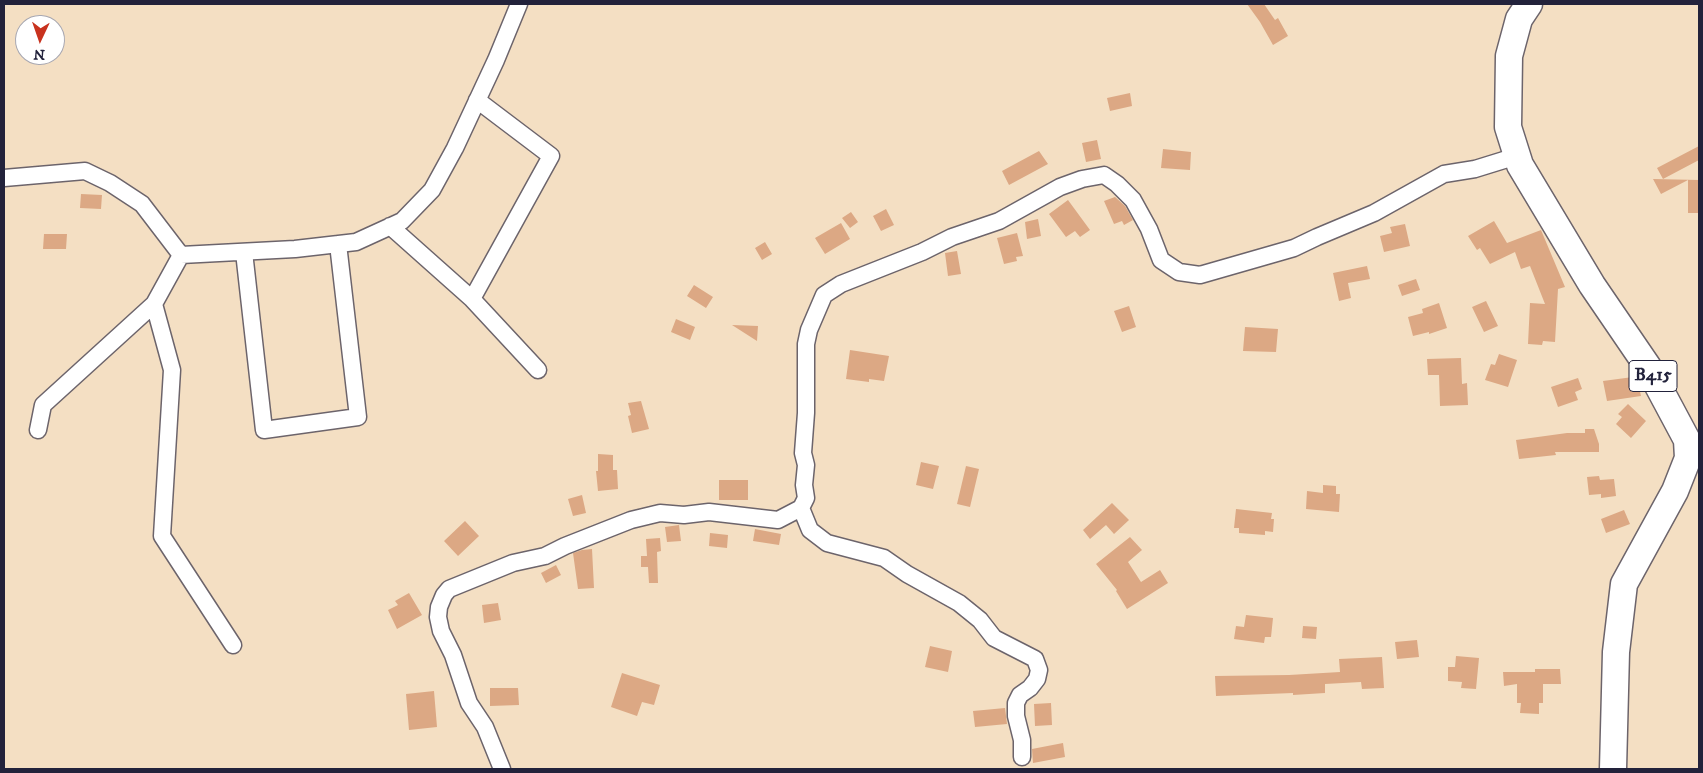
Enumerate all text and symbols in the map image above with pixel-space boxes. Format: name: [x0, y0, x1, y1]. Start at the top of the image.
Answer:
north arrow: [15, 15, 65, 65]
text: N: [33, 45, 45, 63]
road number: B415: [1629, 361, 1677, 392]

